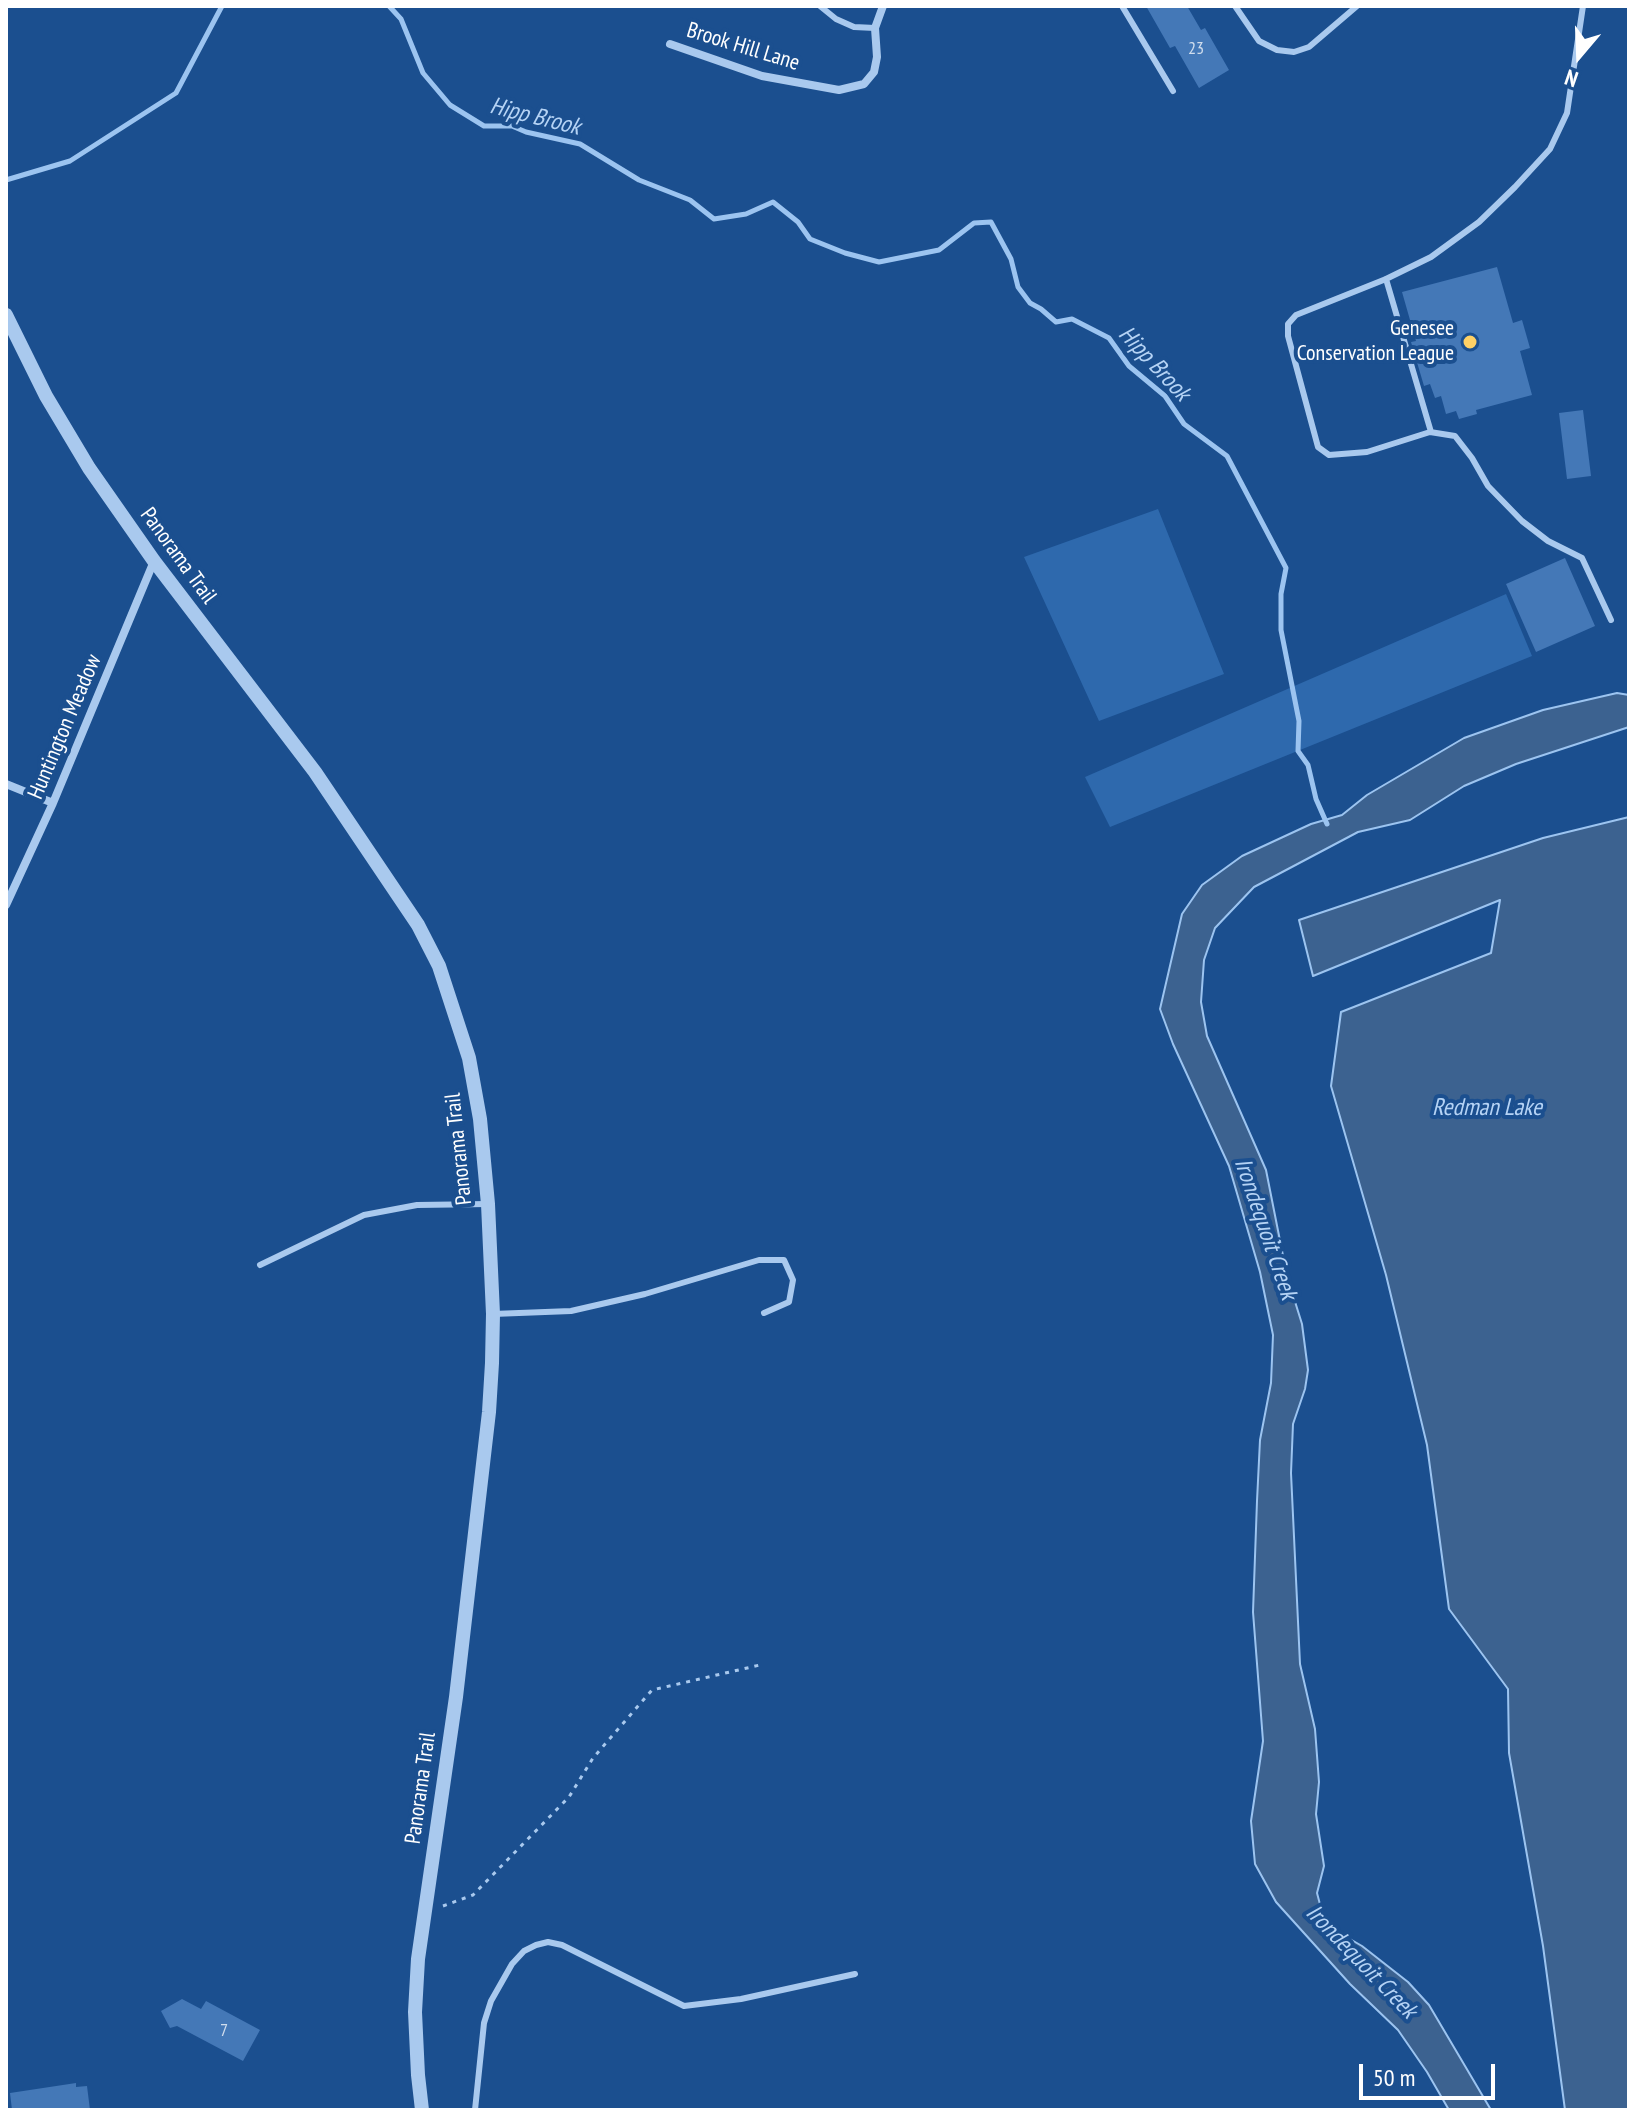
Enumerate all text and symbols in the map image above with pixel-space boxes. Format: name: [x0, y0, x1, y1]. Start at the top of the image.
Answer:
north arrow: [1539, 16, 1619, 96]
street label: Brook Hill Lane: [683, 17, 803, 77]
house number: 23: [1188, 38, 1204, 60]
text: N: [1561, 64, 1581, 94]
water label: Hipp Brook: [487, 92, 583, 142]
place label: Genesee Conservation League: [1297, 316, 1454, 368]
water label: Hipp Brook: [1112, 321, 1196, 407]
marker: Genesee Conservation League: [1461, 333, 1479, 351]
street label: Panorama Trail: [134, 503, 222, 609]
street label: Huntington Meadow: [23, 651, 107, 803]
street label: Panorama Trail: [440, 1092, 478, 1206]
water label: Redman Lake: [1432, 1094, 1542, 1122]
water label: Irondequoit Creek: [1227, 1155, 1303, 1303]
street label: Panorama Trail: [400, 1730, 442, 1846]
water label: Irondequoit Creek: [1299, 1899, 1423, 2025]
house number: 7: [220, 2020, 228, 2042]
scale bar: [1363, 2048, 1499, 2098]
text: 50 m: [1373, 2062, 1415, 2093]

